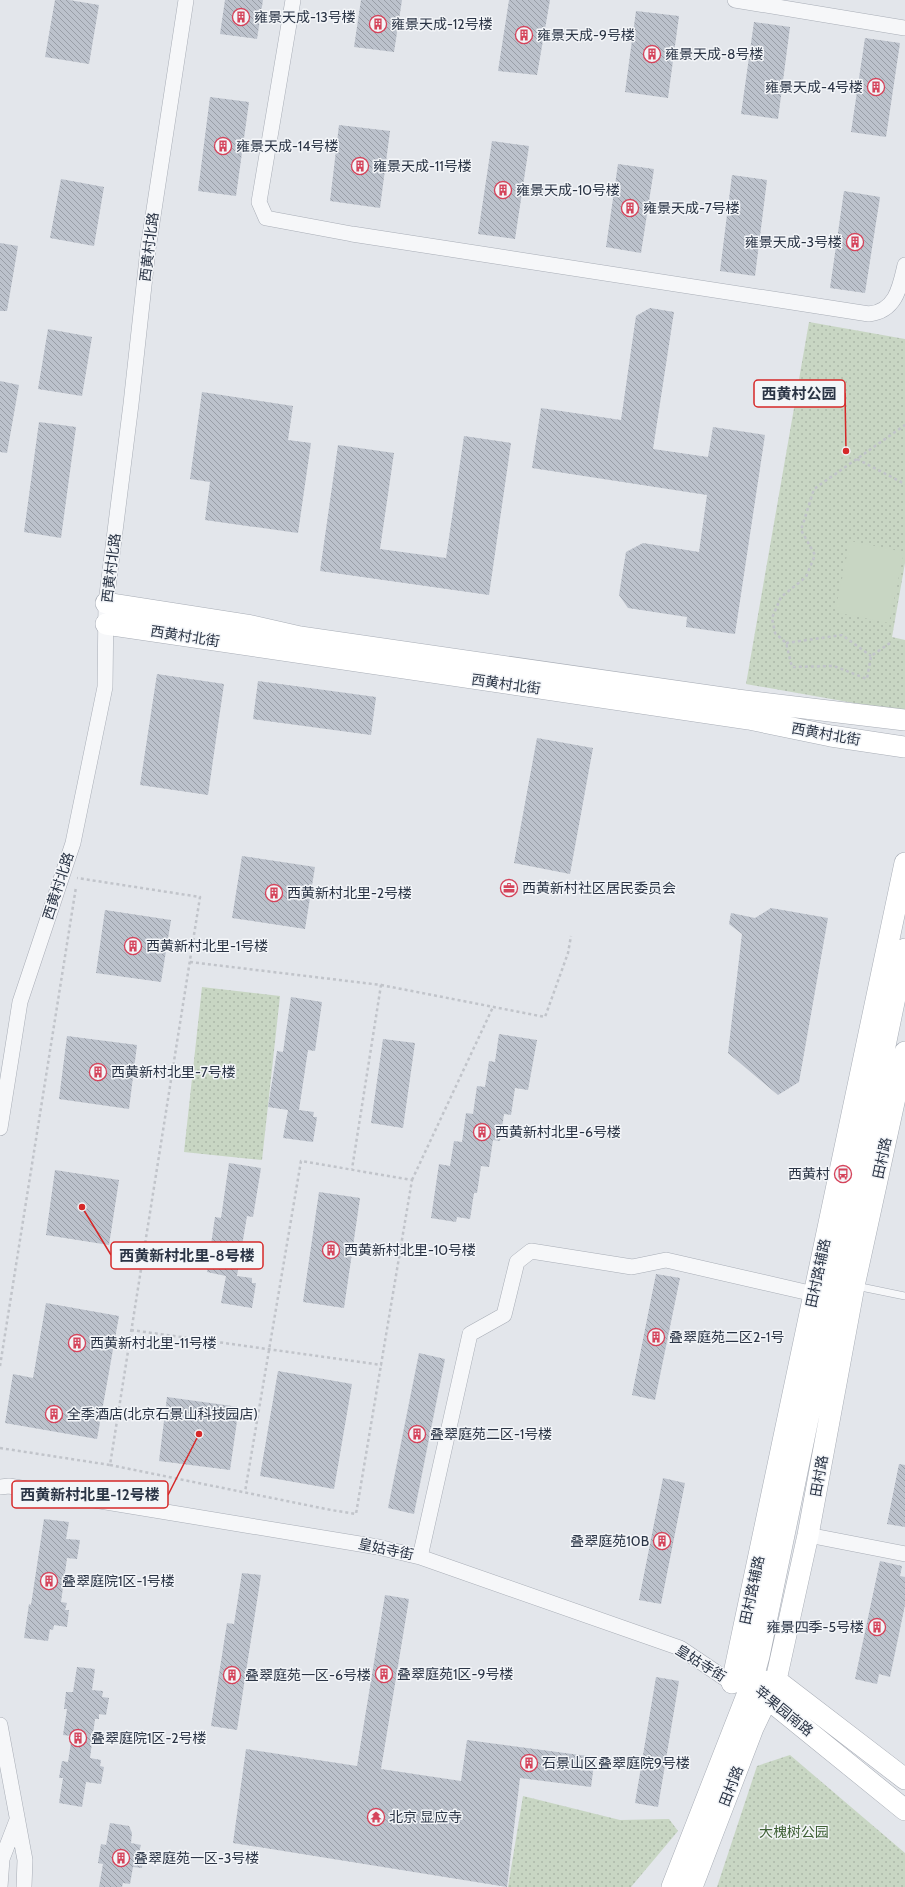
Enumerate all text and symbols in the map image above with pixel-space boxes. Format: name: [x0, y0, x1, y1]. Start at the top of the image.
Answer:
building icon: 雍景天成-13号楼: [231, 7, 251, 27]
place label: 雍景天成-13号楼: [254, 8, 356, 26]
building icon: 雍景天成-12号楼: [368, 14, 388, 34]
place label: 雍景天成-12号楼: [391, 15, 493, 33]
building icon: 雍景天成-9号楼: [514, 25, 534, 45]
place label: 雍景天成-9号楼: [537, 26, 635, 44]
building icon: 雍景天成-8号楼: [642, 44, 662, 64]
place label: 雍景天成-8号楼: [665, 45, 763, 63]
building icon: 雍景天成-4号楼: [866, 77, 886, 97]
place label: 雍景天成-4号楼: [765, 78, 863, 96]
building icon: 雍景天成-14号楼: [213, 136, 233, 156]
place label: 雍景天成-14号楼: [236, 137, 338, 155]
building icon: 雍景天成-11号楼: [350, 156, 370, 176]
place label: 雍景天成-11号楼: [373, 157, 472, 175]
building icon: 雍景天成-10号楼: [493, 180, 513, 200]
place label: 雍景天成-10号楼: [516, 181, 620, 199]
building icon: 雍景天成-7号楼: [620, 198, 640, 218]
place label: 雍景天成-7号楼: [643, 199, 740, 217]
street label: 西黄村北路: [136, 211, 162, 283]
building icon: 雍景天成-3号楼: [845, 232, 865, 252]
place label: 雍景天成-3号楼: [745, 233, 842, 251]
callout: 西黄村公园: [754, 380, 845, 407]
text: 西黄村公园: [761, 385, 837, 403]
street label: 西黄村北路: [98, 532, 124, 604]
street label: 西黄村北街: [149, 622, 221, 650]
street label: 西黄村北街: [470, 670, 542, 698]
street label: 西黄村北街: [790, 719, 862, 749]
street label: 西黄村北路: [39, 850, 77, 922]
office icon: 西黄新村社区居民委员会: [499, 878, 519, 898]
place label: 西黄新村社区居民委员会: [522, 879, 676, 897]
building icon: 西黄新村北里-2号楼: [264, 883, 284, 903]
place label: 西黄新村北里-2号楼: [287, 884, 412, 902]
building icon: 西黄新村北里-1号楼: [123, 936, 143, 956]
place label: 西黄新村北里-1号楼: [146, 937, 268, 955]
building icon: 西黄新村北里-7号楼: [88, 1062, 108, 1082]
place label: 西黄新村北里-7号楼: [111, 1063, 236, 1081]
building icon: 西黄新村北里-6号楼: [472, 1122, 492, 1142]
place label: 西黄新村北里-6号楼: [495, 1123, 621, 1141]
street label: 田村路: [869, 1136, 895, 1180]
bus stop icon: 西黄村: [833, 1164, 853, 1184]
place label: 西黄村: [788, 1165, 830, 1183]
street label: 田村路辅路: [802, 1237, 834, 1309]
building icon: 西黄新村北里-10号楼: [321, 1240, 341, 1260]
place label: 西黄新村北里-10号楼: [344, 1241, 476, 1259]
callout: 西黄新村北里-8号楼: [111, 1242, 263, 1269]
text: 西黄新村北里-8号楼: [119, 1247, 255, 1265]
building icon: 叠翠庭苑二区2-1号: [646, 1327, 666, 1347]
place label: 叠翠庭苑二区2-1号: [669, 1328, 784, 1346]
building icon: 西黄新村北里-11号楼: [67, 1333, 87, 1353]
place label: 西黄新村北里-11号楼: [90, 1334, 217, 1352]
building icon: 全季酒店(北京石景山科技园店): [44, 1404, 64, 1424]
place label: 全季酒店(北京石景山科技园店): [67, 1405, 258, 1423]
building icon: 叠翠庭苑二区-1号楼: [407, 1424, 427, 1444]
place label: 叠翠庭苑二区-1号楼: [430, 1425, 552, 1443]
street label: 田村路: [806, 1454, 832, 1498]
callout: 西黄新村北里-12号楼: [12, 1481, 168, 1508]
text: 西黄新村北里-12号楼: [20, 1486, 160, 1504]
building icon: 叠翠庭苑10B: [652, 1531, 672, 1551]
place label: 叠翠庭苑10B: [570, 1532, 649, 1550]
street label: 皇姑寺街: [357, 1534, 415, 1564]
street label: 田村路辅路: [736, 1554, 768, 1626]
building icon: 叠翠庭院1区-1号楼: [39, 1571, 59, 1591]
place label: 叠翠庭院1区-1号楼: [62, 1572, 175, 1590]
building icon: 雍景四季-5号楼: [867, 1617, 887, 1637]
place label: 雍景四季-5号楼: [766, 1618, 864, 1636]
street label: 皇姑寺街: [672, 1641, 730, 1685]
building icon: 叠翠庭苑1区-9号楼: [374, 1664, 394, 1684]
building icon: 叠翠庭苑一区-6号楼: [222, 1665, 242, 1685]
place label: 叠翠庭苑1区-9号楼: [397, 1665, 513, 1683]
place label: 叠翠庭苑一区-6号楼: [245, 1666, 371, 1684]
street label: 苹果园南路: [751, 1682, 817, 1740]
building icon: 叠翠庭院1区-2号楼: [68, 1728, 88, 1748]
place label: 叠翠庭院1区-2号楼: [91, 1729, 207, 1747]
building icon: 石景山区叠翠庭院9号楼: [519, 1753, 539, 1773]
place label: 石景山区叠翠庭院9号楼: [542, 1754, 690, 1772]
street label: 田村路: [715, 1763, 747, 1809]
temple icon: 北京 显应寺: [366, 1807, 386, 1827]
place label: 北京 显应寺: [389, 1808, 462, 1826]
park label: 大槐树公园: [759, 1823, 829, 1841]
building icon: 叠翠庭苑一区-3号楼: [111, 1848, 131, 1868]
place label: 叠翠庭苑一区-3号楼: [134, 1849, 259, 1867]

